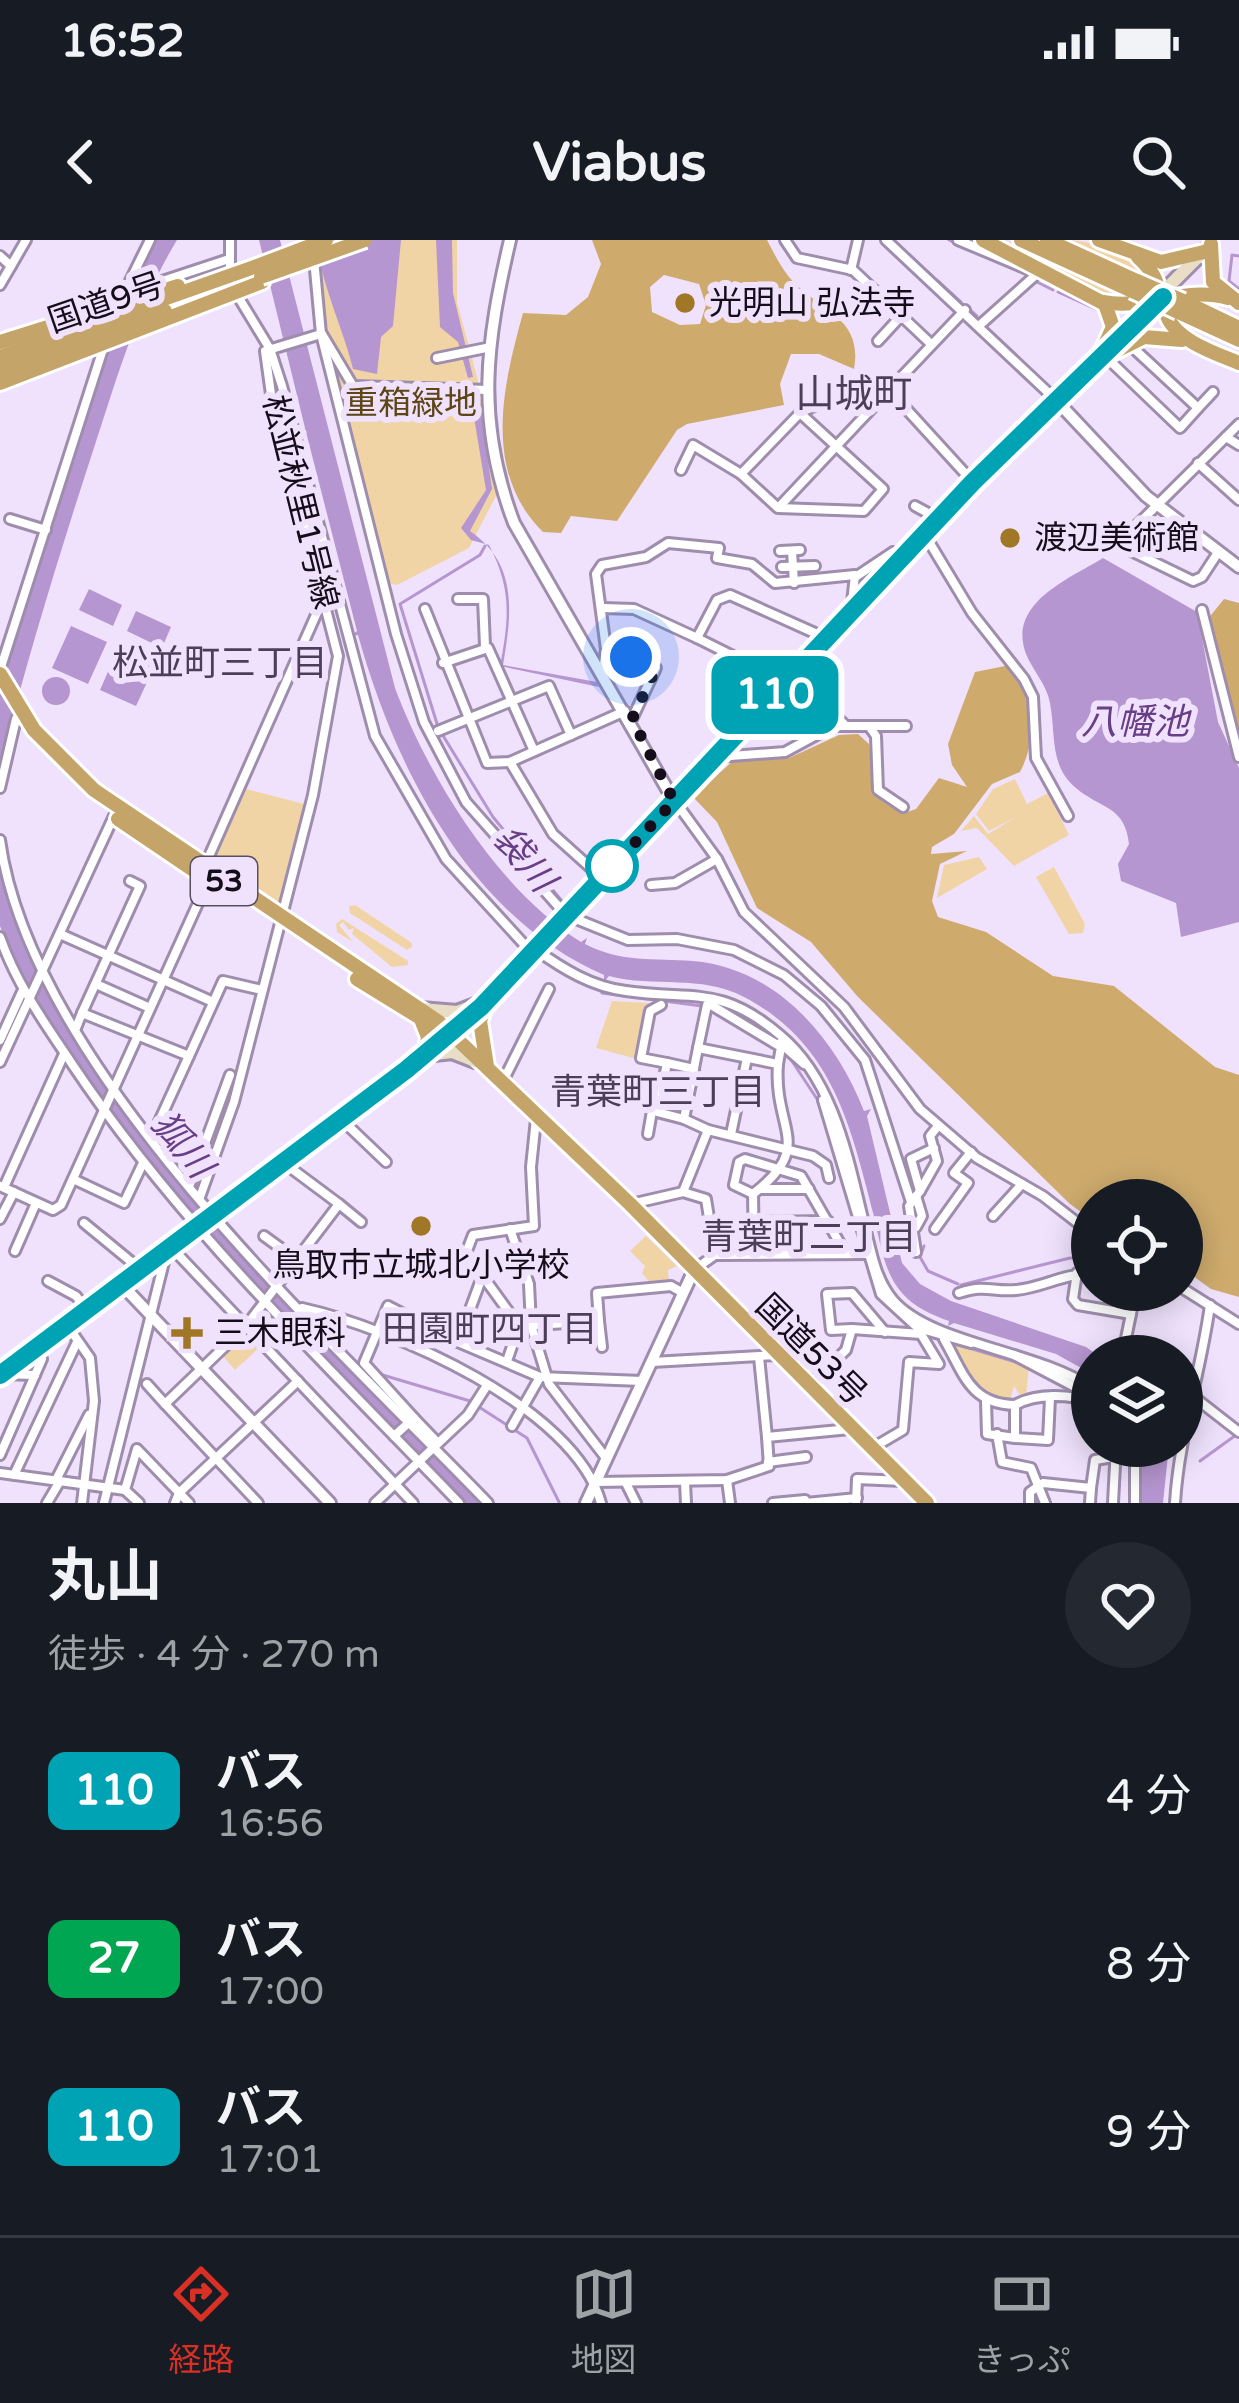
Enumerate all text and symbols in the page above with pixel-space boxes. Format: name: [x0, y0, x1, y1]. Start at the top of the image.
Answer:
text: 16:52: [60, 15, 185, 69]
icon: back: [48, 129, 114, 195]
icon: search: [1125, 129, 1191, 195]
text: Viabus: [533, 130, 706, 195]
street label: 国道9号: [43, 265, 169, 341]
place label: 光明山 弘法寺: [709, 284, 916, 323]
marker: 光明山 弘法寺: [672, 290, 698, 316]
district label: 山城町: [795, 371, 913, 418]
park label: 重箱緑地: [345, 384, 477, 423]
street label: 松並秋里1号線: [255, 391, 345, 613]
place label: 渡辺美術館: [1034, 519, 1199, 558]
marker: 渡辺美術館: [997, 525, 1023, 551]
your location: [601, 627, 661, 687]
district label: 松並町三丁目: [112, 642, 328, 685]
line badge: 110: [706, 656, 844, 734]
text: 110: [735, 669, 815, 720]
water label: 八幡池: [1081, 701, 1192, 744]
water label: 袋川: [484, 818, 566, 903]
unlabelled marker: [587, 841, 637, 891]
road number: 53: [191, 857, 257, 905]
district label: 青葉町三丁目: [550, 1071, 766, 1114]
water label: 狐川: [143, 1103, 224, 1190]
map controls: [1071, 1179, 1203, 1467]
button: locate: [1071, 1179, 1203, 1311]
marker: 鳥取市立城北小学校: [408, 1213, 434, 1239]
district label: 青葉町二丁目: [701, 1216, 917, 1259]
place label: 鳥取市立城北小学校: [273, 1246, 570, 1285]
street label: 国道53号: [748, 1287, 874, 1413]
district label: 田園町四丁目: [382, 1308, 598, 1351]
place label: 三木眼科: [214, 1314, 346, 1353]
marker: 三木眼科: [171, 1317, 203, 1349]
button: layers: [1071, 1335, 1203, 1467]
button: heart: [1065, 1542, 1191, 1668]
text: 丸山: [48, 1543, 162, 1611]
text: 徒歩 · 4 分 · 270 m: [48, 1631, 380, 1678]
text: バス: [216, 1746, 306, 1800]
text: 110: [74, 1765, 154, 1816]
text: 4 分: [1106, 1770, 1191, 1824]
text: 16:56: [216, 1800, 324, 1847]
text: バス: [216, 1914, 306, 1968]
text: 27: [88, 1933, 140, 1984]
text: 8 分: [1106, 1938, 1191, 1992]
text: 17:00: [216, 1968, 324, 2015]
text: バス: [216, 2082, 306, 2136]
text: 110: [74, 2101, 154, 2152]
text: 9 分: [1106, 2106, 1191, 2160]
text: 17:01: [216, 2136, 324, 2183]
tab: 経路: [168, 2261, 234, 2381]
tab: 地図: [571, 2261, 637, 2381]
tab: きっぷ: [973, 2261, 1071, 2381]

